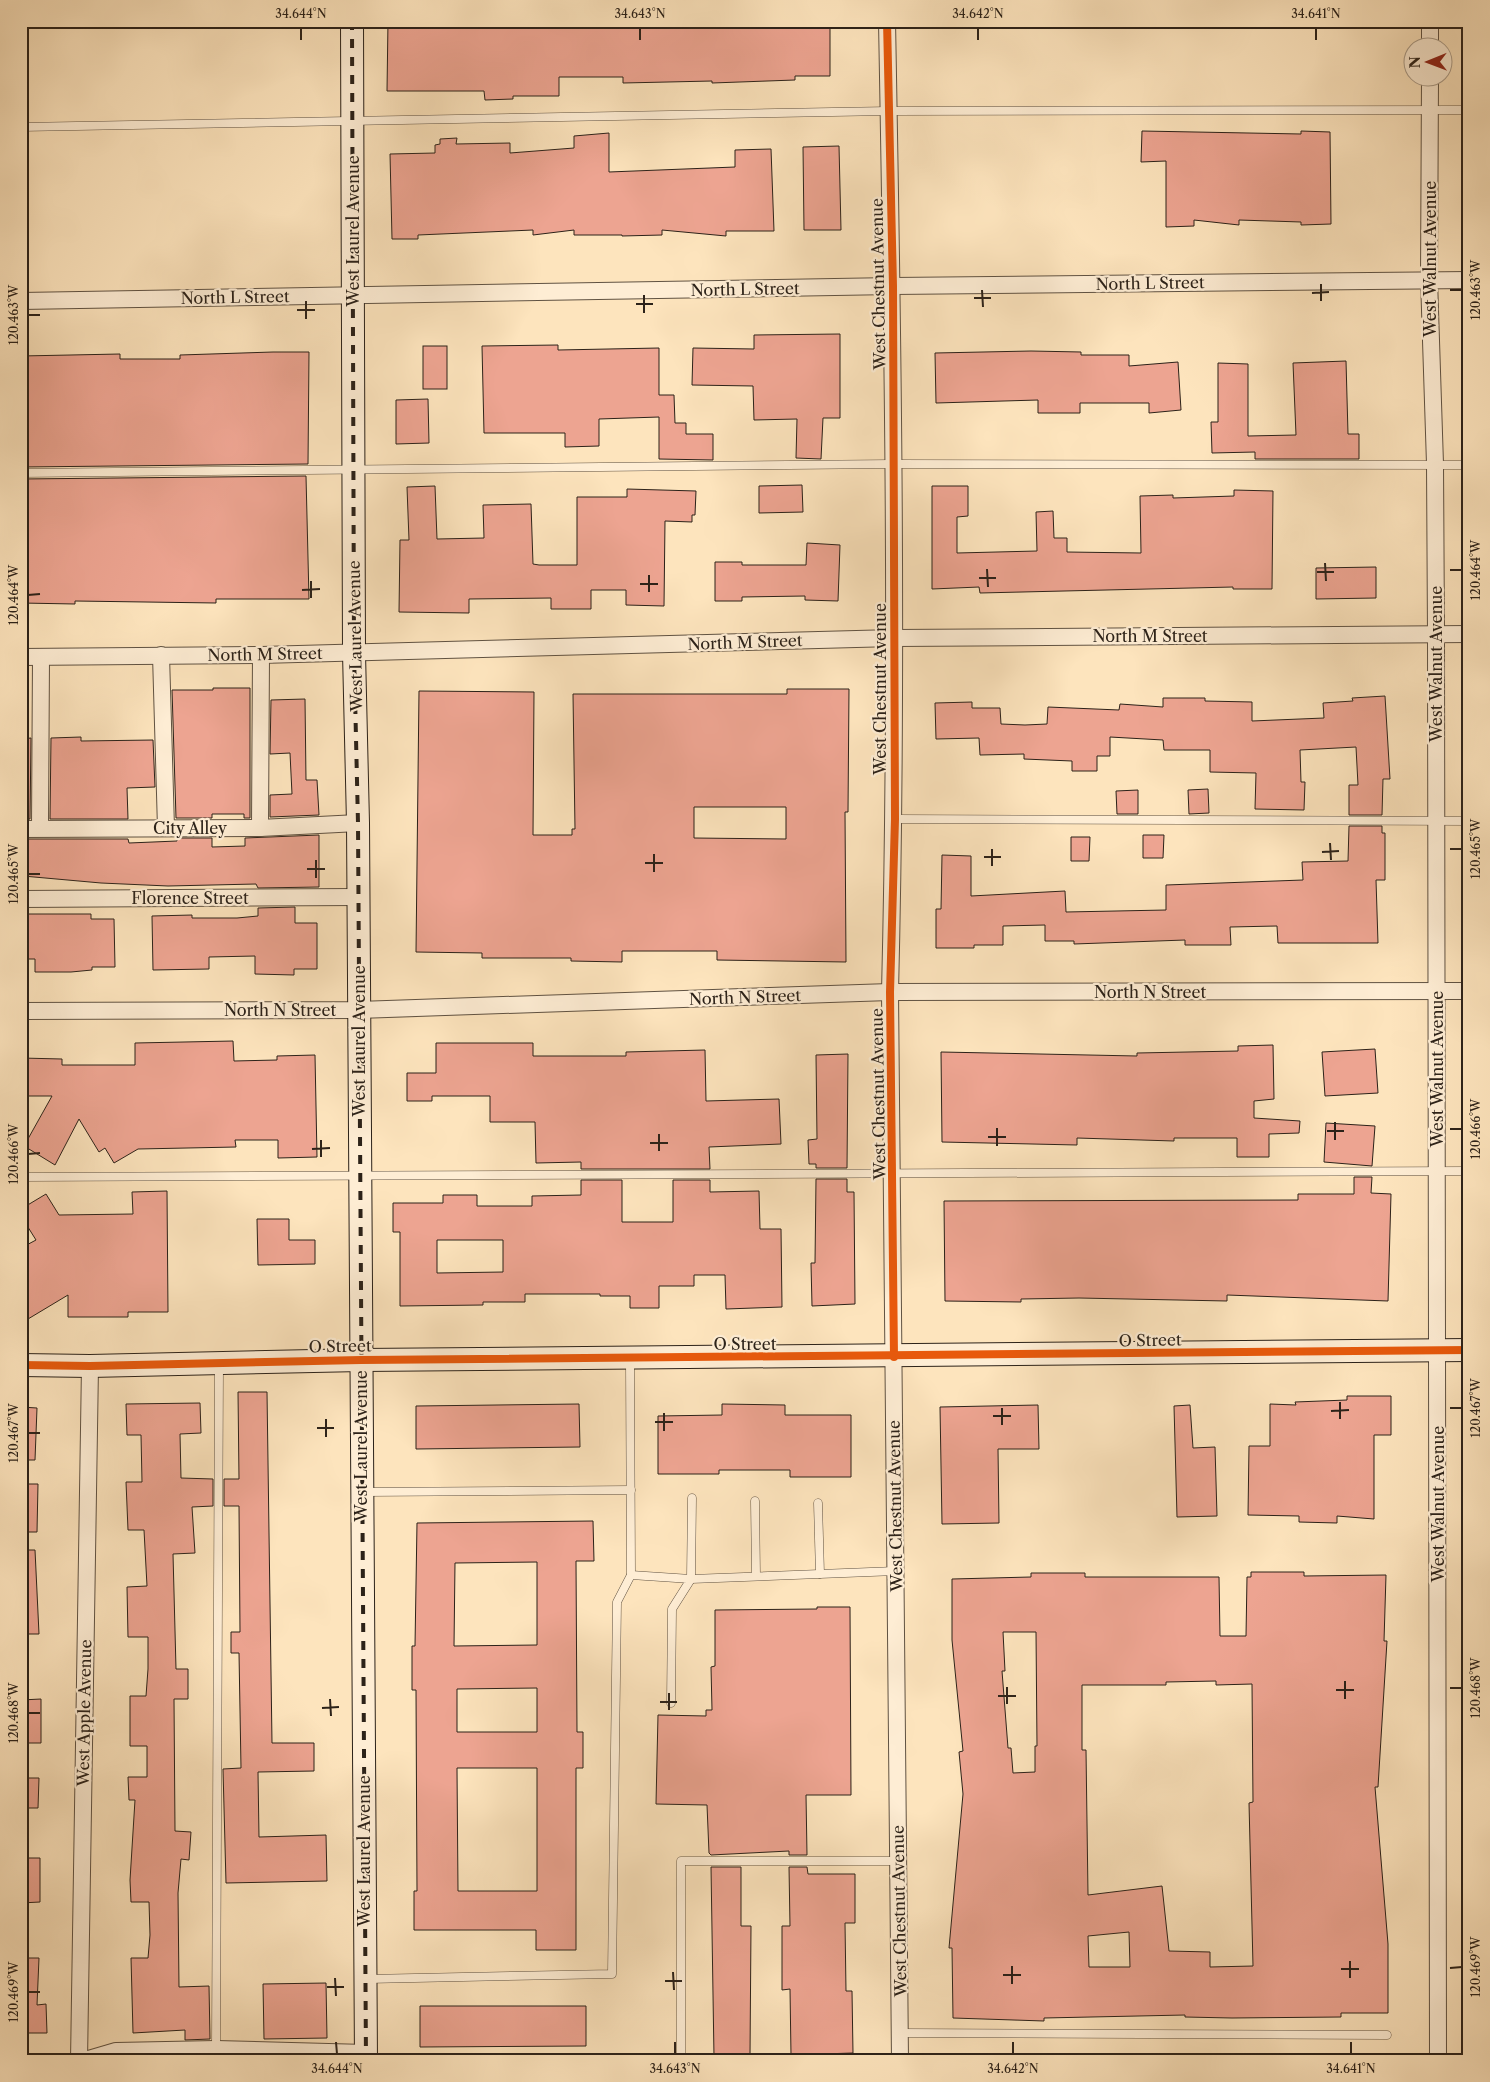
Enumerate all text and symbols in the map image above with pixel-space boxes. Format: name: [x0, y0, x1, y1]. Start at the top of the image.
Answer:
text: 34.644°N: [275, 6, 327, 21]
text: 34.643°N: [614, 6, 666, 21]
text: 34.642°N: [952, 6, 1004, 21]
text: 34.641°N: [1291, 6, 1341, 21]
north arrow: [1402, 38, 1452, 88]
text: N: [1406, 56, 1424, 68]
street label: West Laurel Avenue: [343, 155, 363, 308]
street label: West Walnut Avenue: [1420, 181, 1440, 338]
street label: West Chestnut Avenue: [867, 198, 890, 371]
text: 120.463°W: [1468, 259, 1483, 320]
street label: North L Street: [1095, 272, 1205, 294]
street label: North L Street: [690, 278, 800, 300]
text: 120.463°W: [6, 284, 21, 345]
street label: North L Street: [180, 286, 290, 308]
text: 120.464°W: [1468, 539, 1483, 600]
street label: West Laurel Avenue: [344, 560, 366, 713]
text: 120.464°W: [6, 564, 21, 625]
street label: West Walnut Avenue: [1426, 586, 1446, 743]
street label: West Chestnut Avenue: [870, 603, 890, 776]
street label: North M Street: [1092, 626, 1208, 646]
street label: North M Street: [687, 630, 803, 654]
street label: North M Street: [207, 643, 323, 665]
street label: City Alley: [153, 818, 228, 838]
text: 120.465°W: [1468, 818, 1483, 879]
text: 120.465°W: [6, 843, 21, 904]
street label: Florence Street: [131, 888, 249, 908]
street label: West Laurel Avenue: [349, 965, 369, 1118]
street label: North N Street: [1094, 982, 1206, 1002]
street label: North N Street: [689, 985, 802, 1009]
street label: West Walnut Avenue: [1427, 991, 1447, 1148]
street label: North N Street: [224, 1000, 336, 1020]
street label: West Chestnut Avenue: [867, 1008, 890, 1181]
text: 120.466°W: [1468, 1098, 1483, 1159]
text: 120.466°W: [6, 1123, 21, 1184]
street label: O Street: [1118, 1329, 1182, 1351]
street label: O Street: [714, 1334, 777, 1354]
street label: O Street: [308, 1335, 372, 1357]
street label: West Laurel Avenue: [351, 1370, 371, 1523]
text: 120.467°W: [1468, 1377, 1483, 1438]
text: 120.467°W: [6, 1402, 21, 1463]
street label: West Chestnut Avenue: [884, 1420, 907, 1593]
street label: West Walnut Avenue: [1428, 1426, 1448, 1583]
street label: West Apple Avenue: [73, 1639, 95, 1788]
text: 120.468°W: [1468, 1657, 1483, 1718]
text: 120.468°W: [6, 1682, 21, 1743]
street label: West Laurel Avenue: [354, 1775, 374, 1928]
street label: West Chestnut Avenue: [888, 1825, 911, 1998]
text: 120.469°W: [1468, 1936, 1483, 1997]
text: 120.469°W: [6, 1961, 21, 2022]
text: 34.644°N: [311, 2061, 363, 2076]
text: 34.643°N: [649, 2061, 701, 2076]
text: 34.642°N: [987, 2061, 1039, 2076]
text: 34.641°N: [1326, 2061, 1376, 2076]

